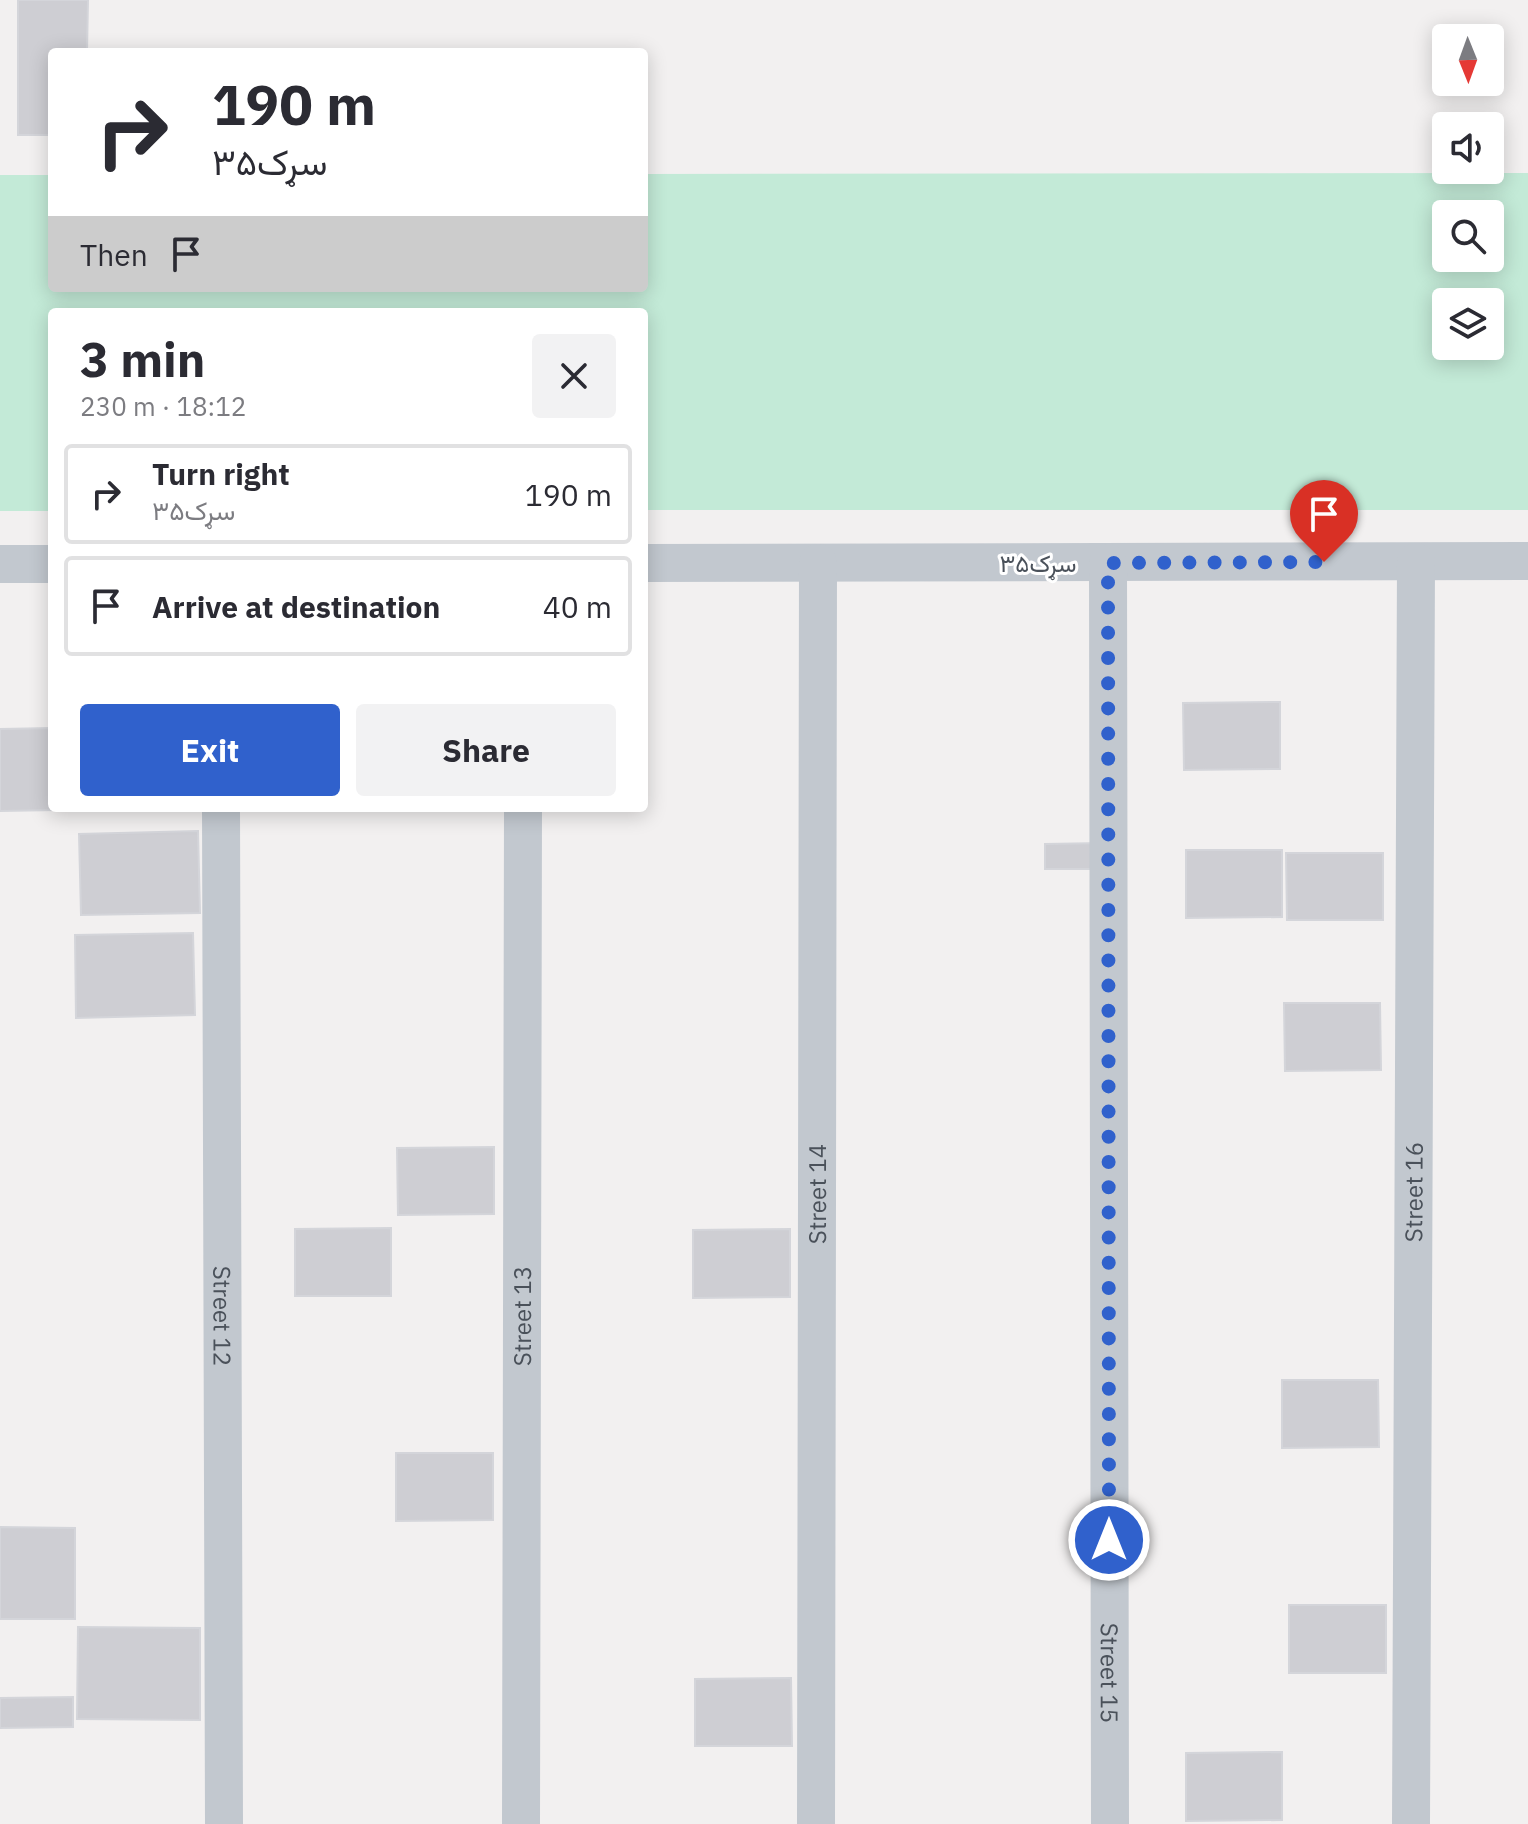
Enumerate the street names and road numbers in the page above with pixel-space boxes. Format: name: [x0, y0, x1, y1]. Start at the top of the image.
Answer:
street label: سړک۳۵: [1000, 547, 1076, 581]
street label: Street 16: [1397, 1142, 1430, 1242]
street label: Street 14: [801, 1144, 833, 1244]
street label: Street 12: [206, 1266, 239, 1366]
street label: Street 13: [506, 1266, 538, 1366]
street label: Street 15: [1094, 1623, 1126, 1723]

